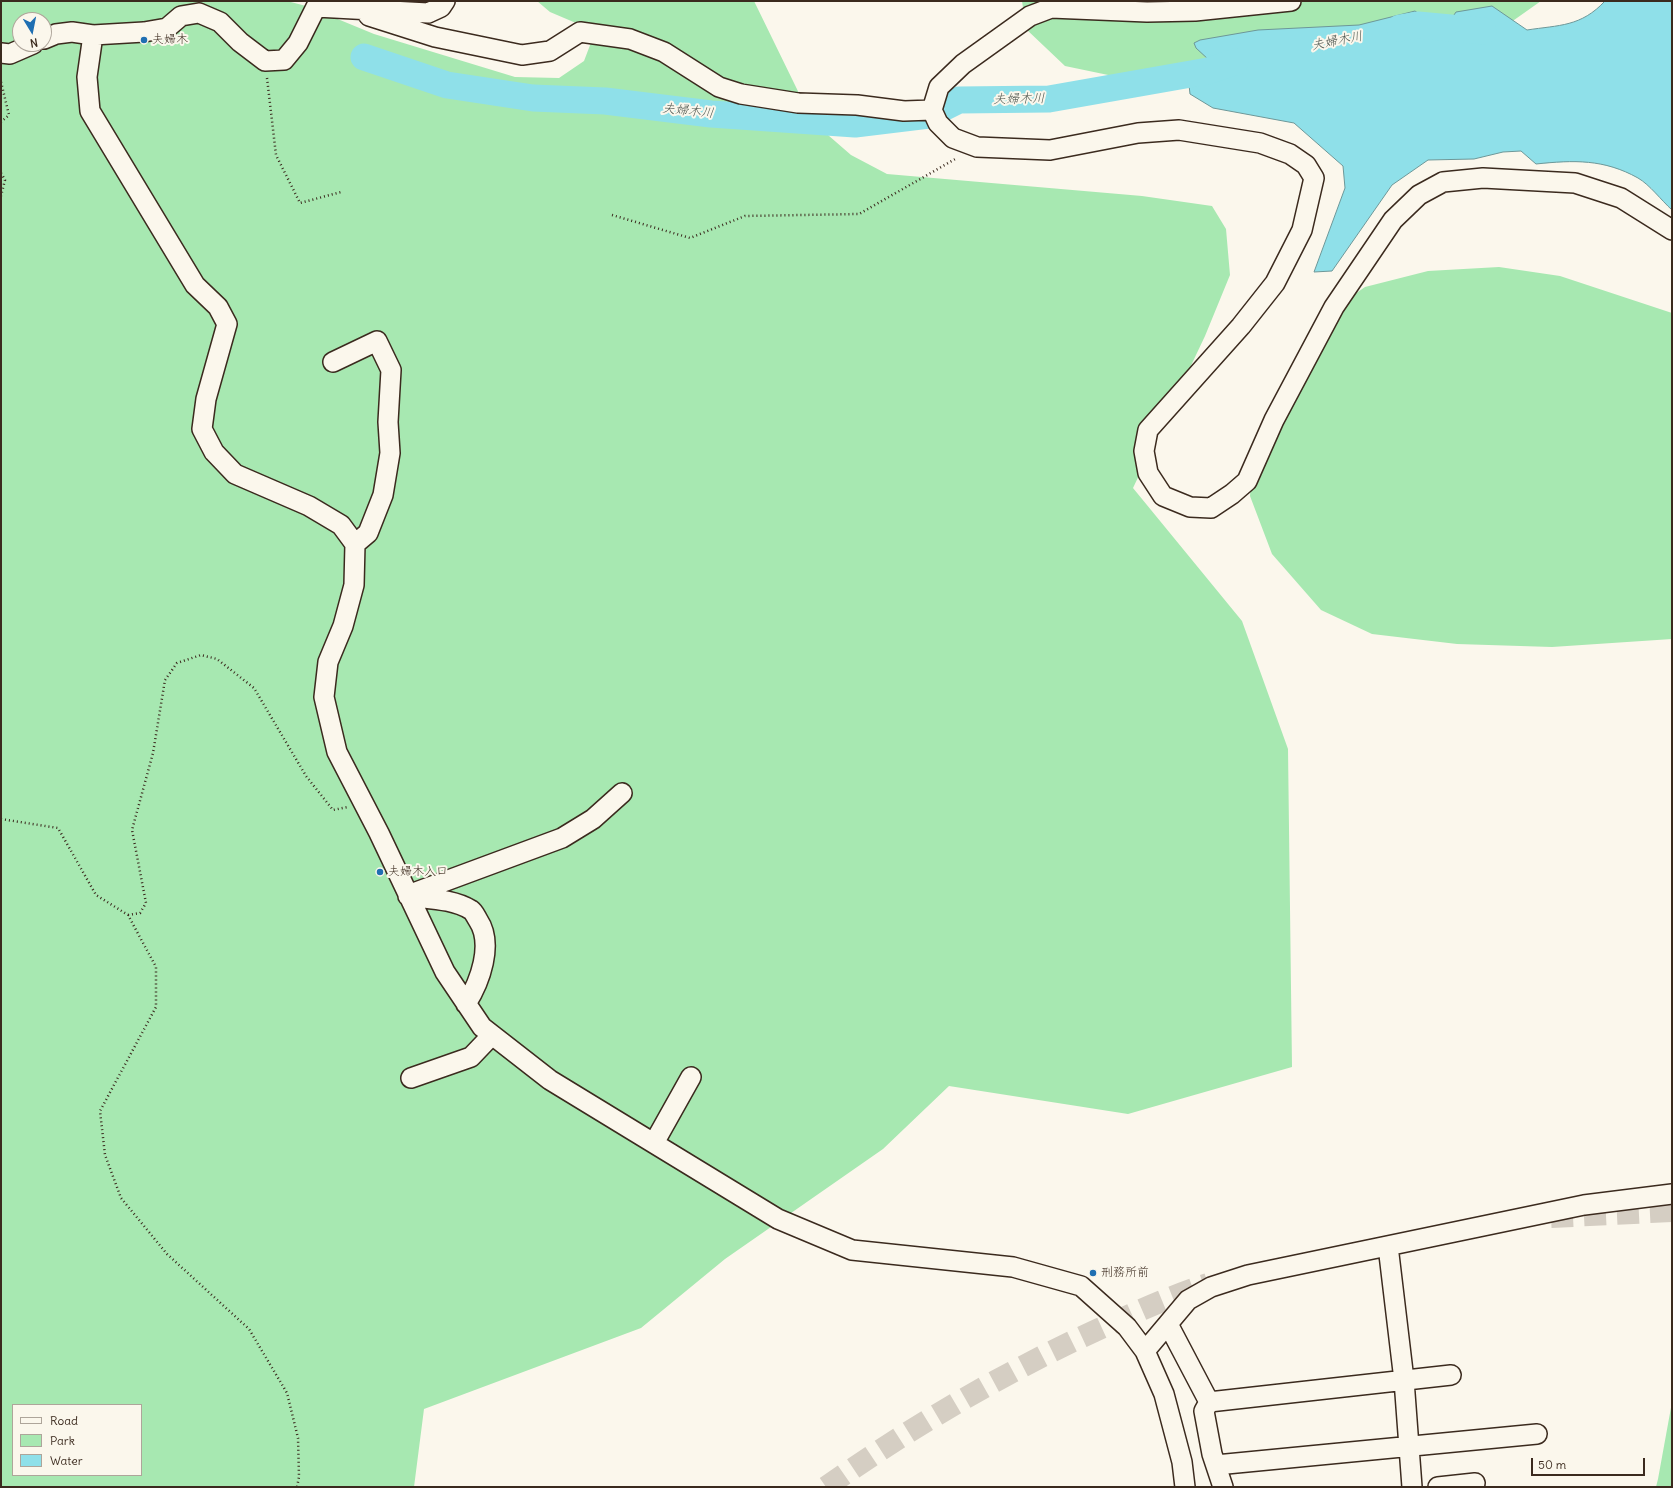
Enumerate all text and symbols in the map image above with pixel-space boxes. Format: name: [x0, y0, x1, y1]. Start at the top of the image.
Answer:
north arrow: [12, 12, 52, 52]
water label: 夫婦木川: [1310, 28, 1364, 54]
place label: 夫婦木: [152, 33, 188, 47]
text: N: [29, 35, 39, 50]
marker: 夫婦木: [139, 35, 149, 45]
water label: 夫婦木川: [993, 91, 1045, 107]
water label: 夫婦木川: [661, 101, 715, 121]
place label: 夫婦木入口: [388, 865, 448, 879]
marker: 夫婦木入口: [375, 867, 385, 877]
place label: 刑務所前: [1101, 1266, 1149, 1280]
marker: 刑務所前: [1088, 1268, 1098, 1278]
legend: [12, 1404, 142, 1476]
text: Road: [50, 1413, 78, 1428]
text: Park: [50, 1433, 75, 1448]
scale bar: [1533, 1450, 1647, 1476]
text: Water: [50, 1453, 83, 1468]
text: 50 m: [1538, 1457, 1566, 1472]

